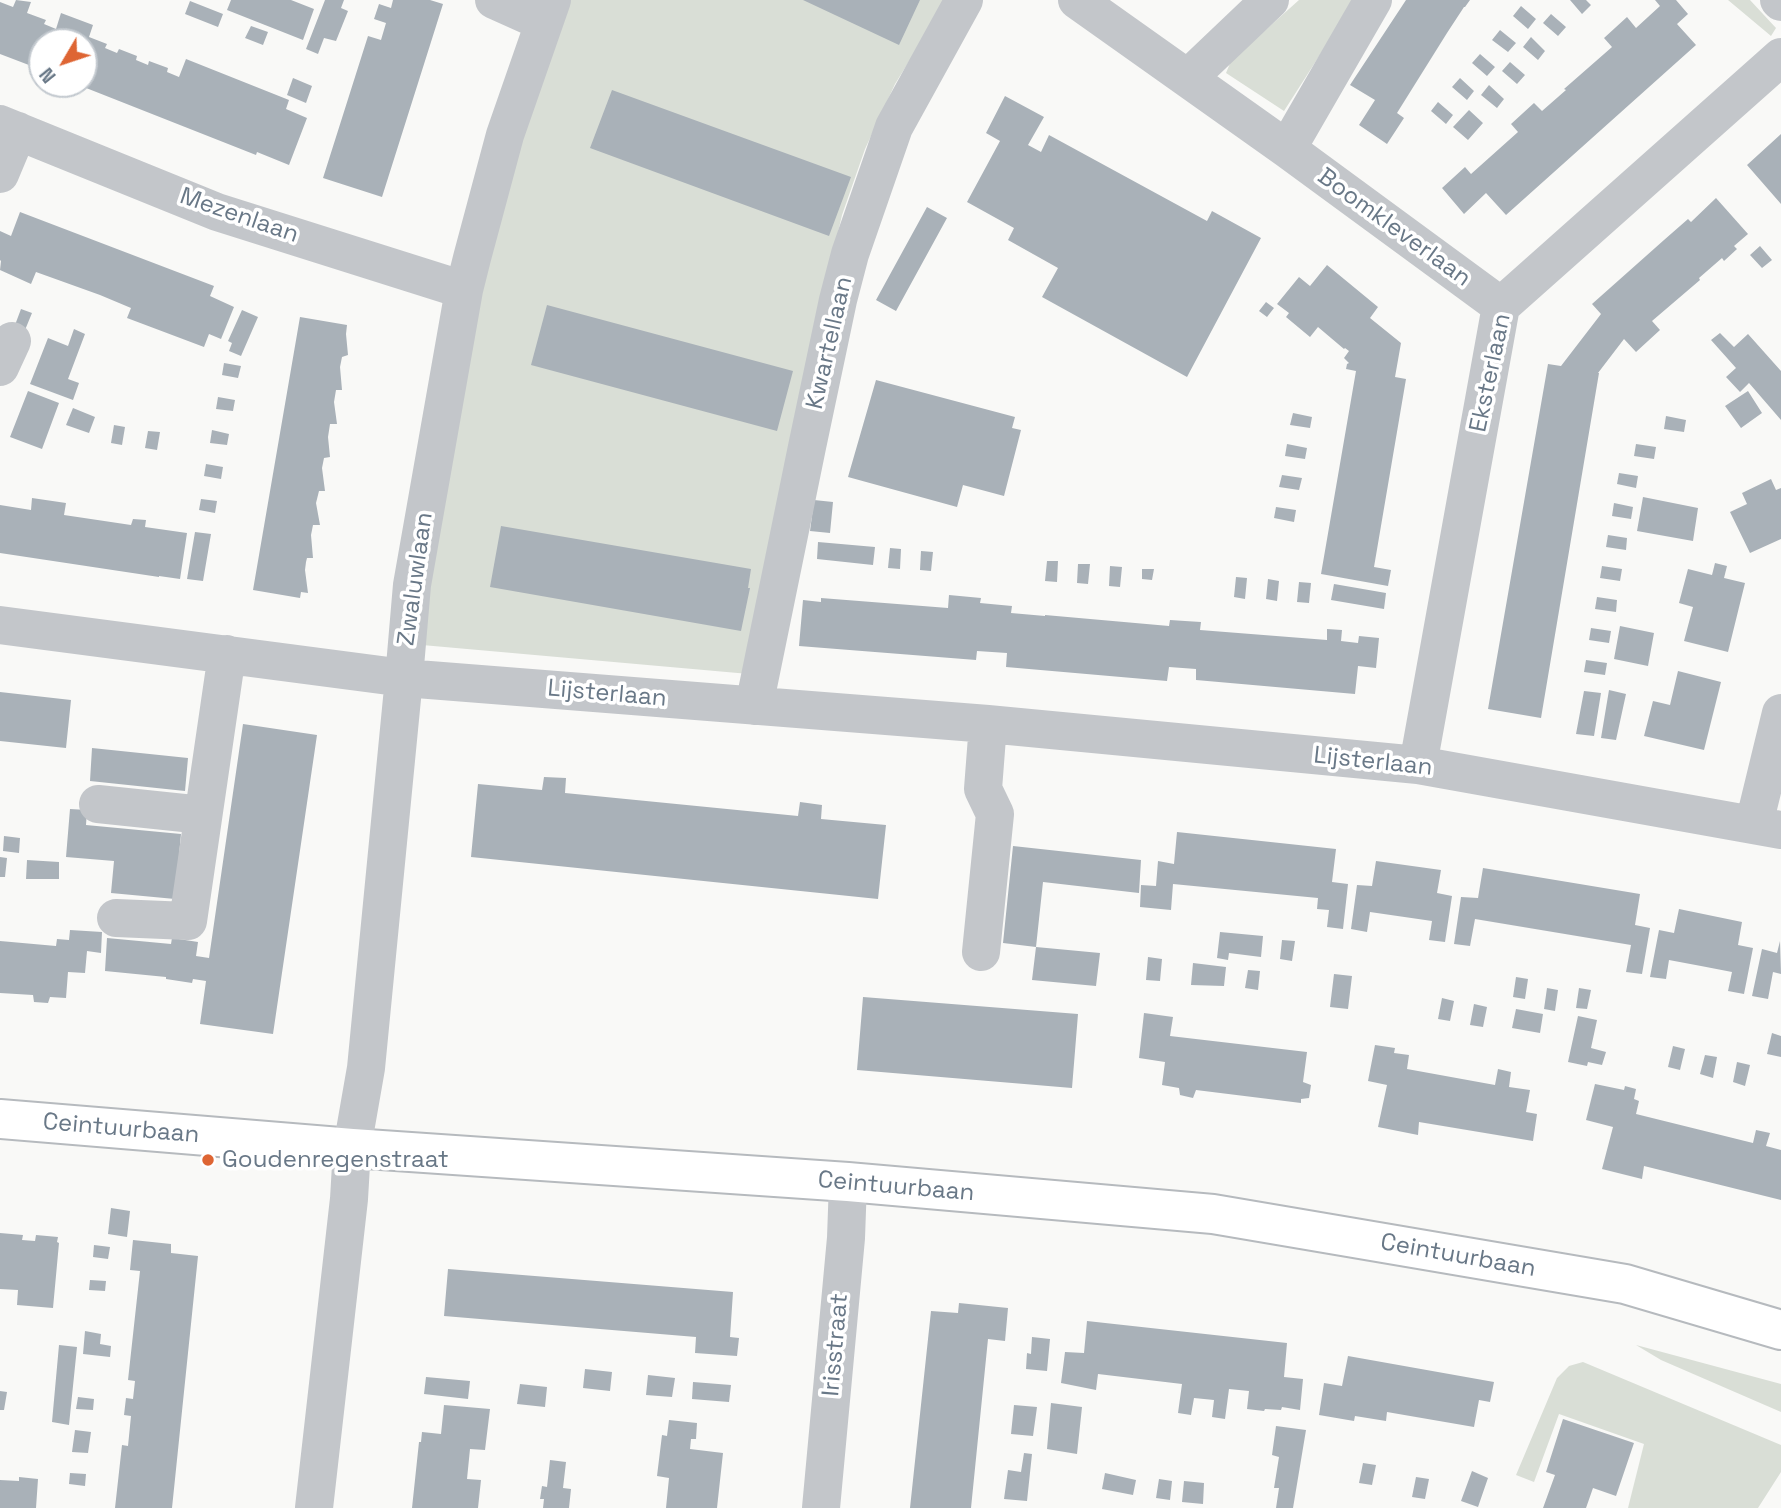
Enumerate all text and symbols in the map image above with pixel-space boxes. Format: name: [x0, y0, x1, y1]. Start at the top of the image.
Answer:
north arrow: [28, 28, 98, 98]
text: N: [34, 62, 62, 88]
street label: Boomkleverlaan: [1312, 163, 1476, 293]
street label: Mezenlaan: [176, 182, 302, 250]
street label: Kwartellaan: [801, 274, 859, 412]
street label: Eksterlaan: [1464, 311, 1518, 435]
street label: Zwaluwlaan: [392, 510, 440, 648]
street label: Lijsterlaan: [546, 674, 668, 714]
street label: Lijsterlaan: [1312, 741, 1434, 783]
street label: Ceintuurbaan: [41, 1108, 201, 1150]
place label: Goudenregenstraat: [222, 1146, 449, 1174]
marker: Goudenregenstraat: [200, 1152, 216, 1168]
street label: Ceintuurbaan: [816, 1166, 976, 1208]
street label: Ceintuurbaan: [1378, 1228, 1538, 1284]
street label: Irisstraat: [817, 1292, 855, 1398]

